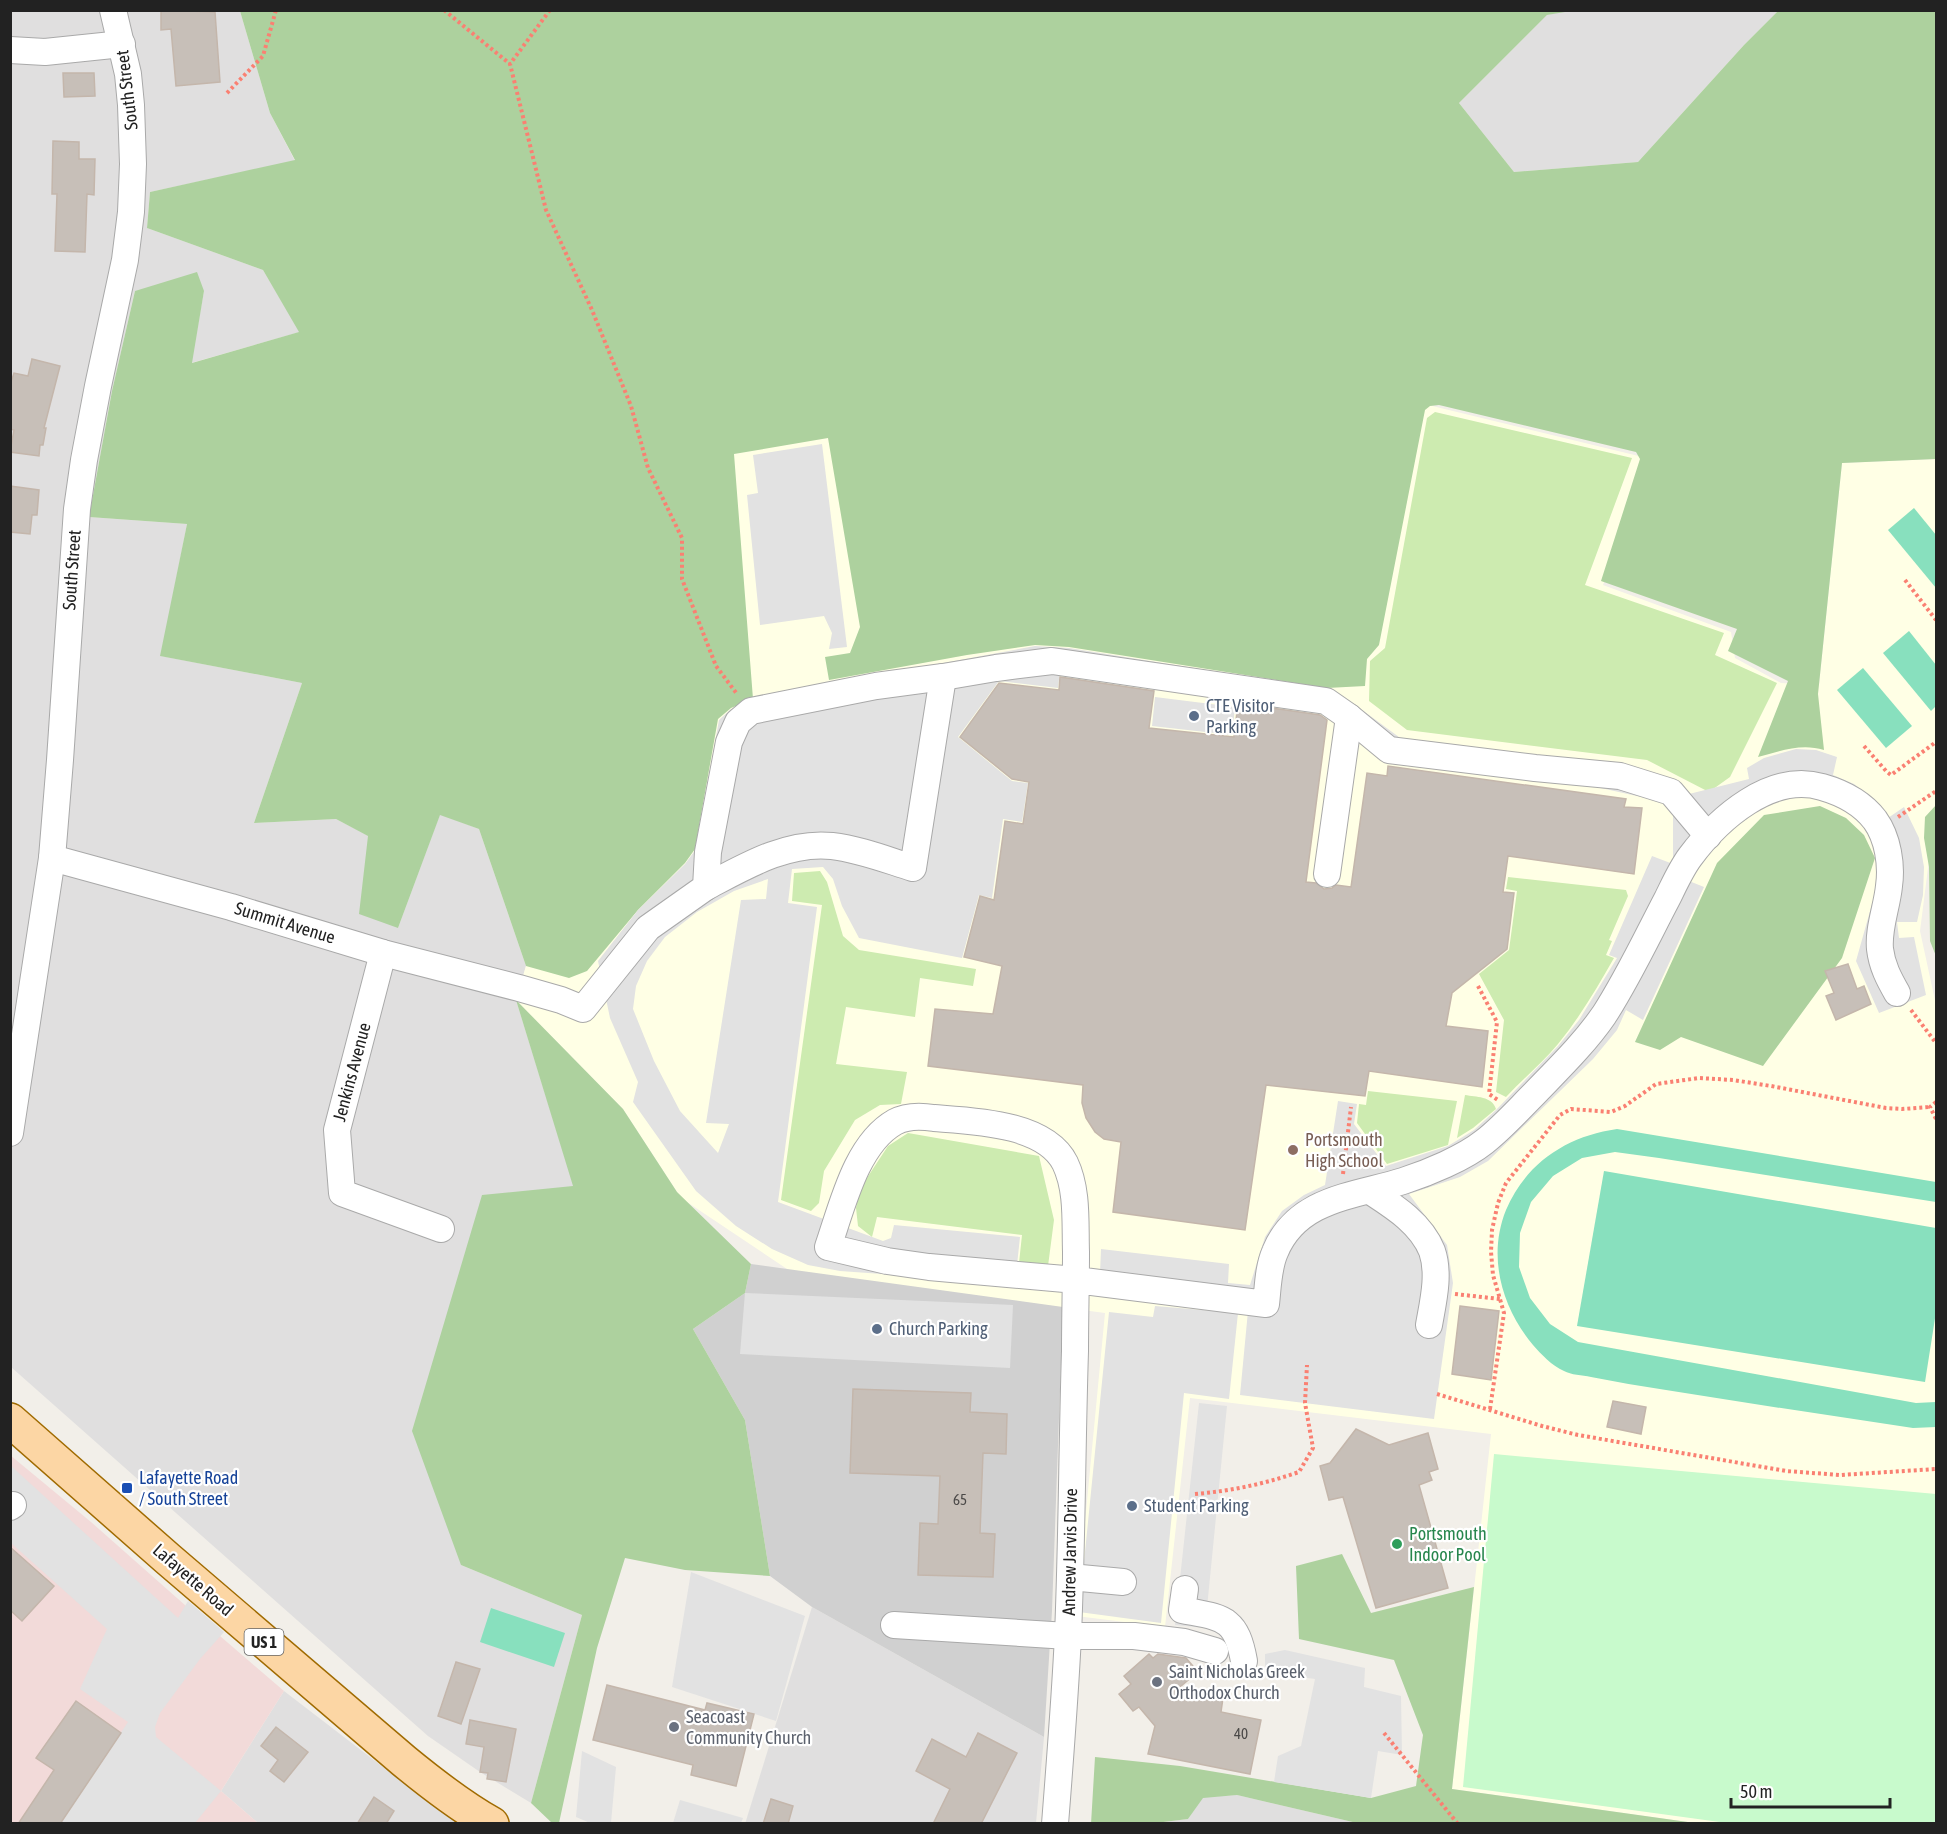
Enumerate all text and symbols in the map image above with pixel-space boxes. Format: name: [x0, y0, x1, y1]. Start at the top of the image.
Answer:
street label: South Street: [111, 49, 142, 131]
street label: South Street: [58, 529, 85, 611]
place label: CTE Visitor Parking: [1206, 695, 1275, 737]
marker: CTE Visitor Parking: [1187, 709, 1201, 723]
street label: Summit Avenue: [232, 897, 338, 948]
street label: Jenkins Avenue: [328, 1020, 375, 1124]
place label: Portsmouth High School: [1305, 1129, 1383, 1171]
marker: Portsmouth High School: [1286, 1143, 1300, 1157]
place label: Church Parking: [889, 1318, 988, 1339]
marker: Church Parking: [870, 1322, 884, 1336]
place label: Lafayette Road / South Street: [139, 1467, 238, 1509]
marker: Lafayette Road / South Street: [120, 1481, 134, 1495]
street label: Andrew Jarvis Drive: [1058, 1488, 1081, 1616]
house number: 65: [953, 1491, 967, 1508]
place label: Student Parking: [1144, 1495, 1249, 1516]
marker: Student Parking: [1125, 1499, 1139, 1513]
place label: Portsmouth Indoor Pool: [1409, 1523, 1487, 1565]
marker: Portsmouth Indoor Pool: [1390, 1537, 1404, 1551]
street label: Lafayette Road: [149, 1539, 238, 1620]
road number: US 1: [244, 1629, 284, 1655]
place label: Saint Nicholas Greek Orthodox Church: [1169, 1661, 1305, 1703]
marker: Saint Nicholas Greek Orthodox Church: [1150, 1675, 1164, 1689]
place label: Seacoast Community Church: [686, 1706, 811, 1748]
marker: Seacoast Community Church: [667, 1720, 681, 1734]
house number: 40: [1234, 1725, 1248, 1742]
scale bar: [1731, 1771, 1890, 1809]
text: 50 m: [1740, 1781, 1772, 1802]

